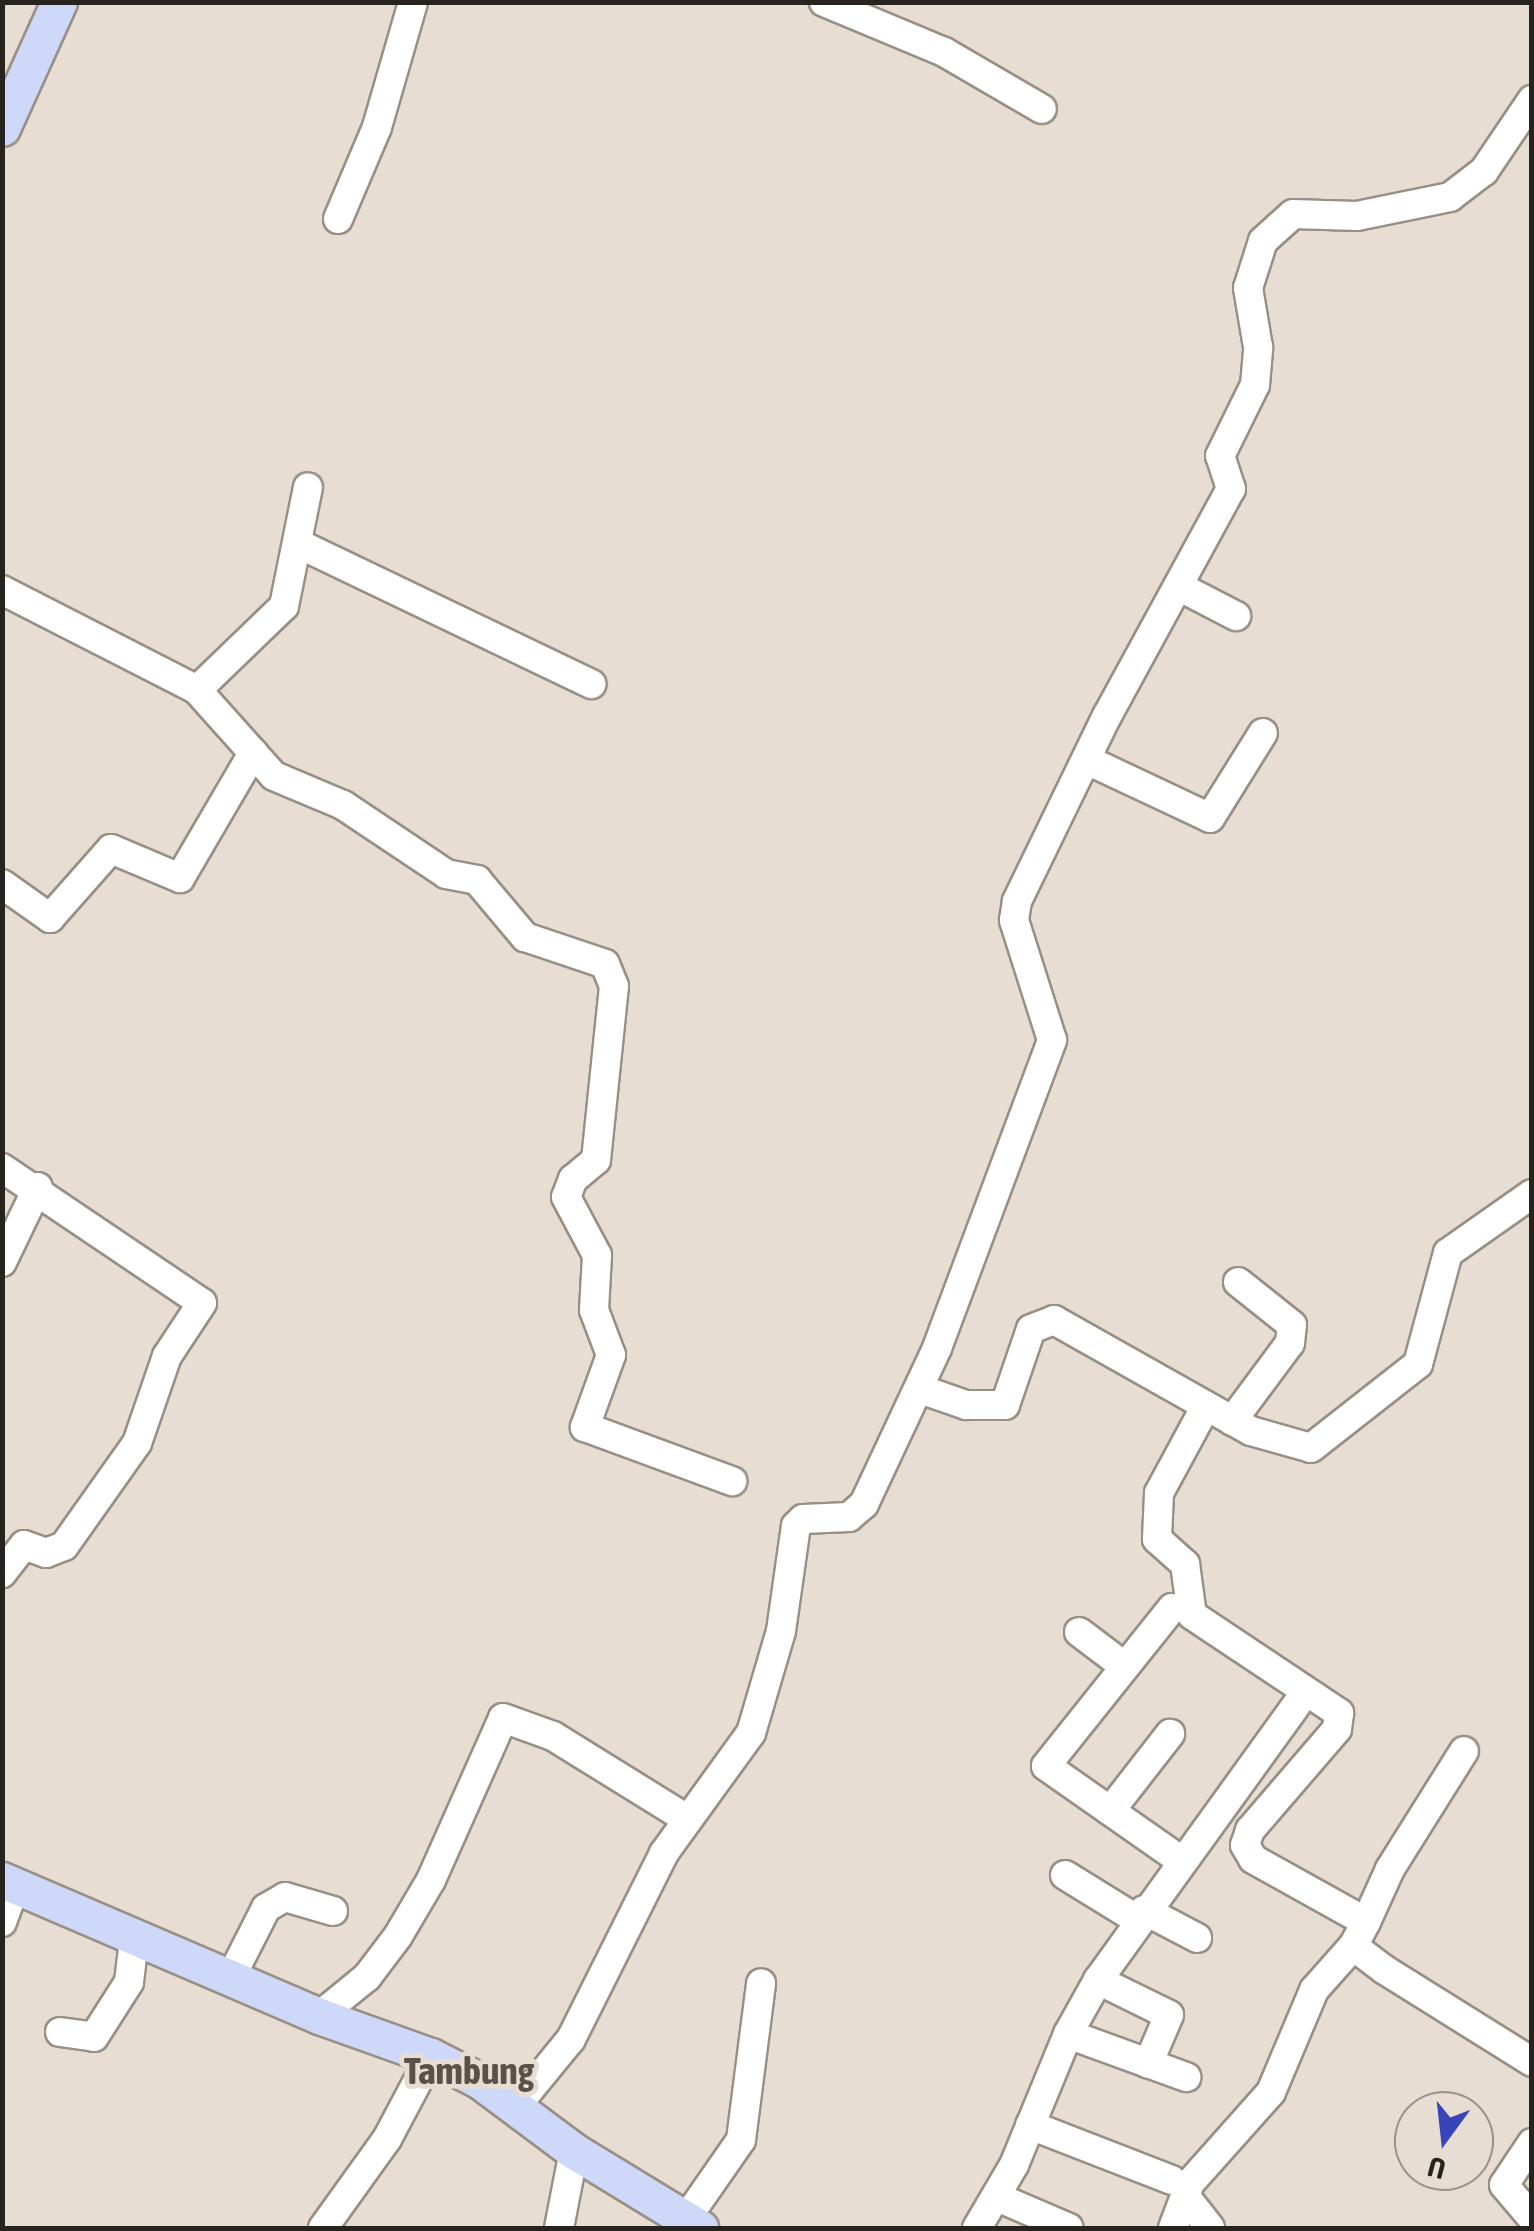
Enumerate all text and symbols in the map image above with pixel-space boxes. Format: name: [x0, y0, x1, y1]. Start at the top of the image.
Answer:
district label: Tambung: [404, 2048, 534, 2094]
north arrow: [1394, 2091, 1494, 2191]
text: U: [1425, 2150, 1449, 2186]

